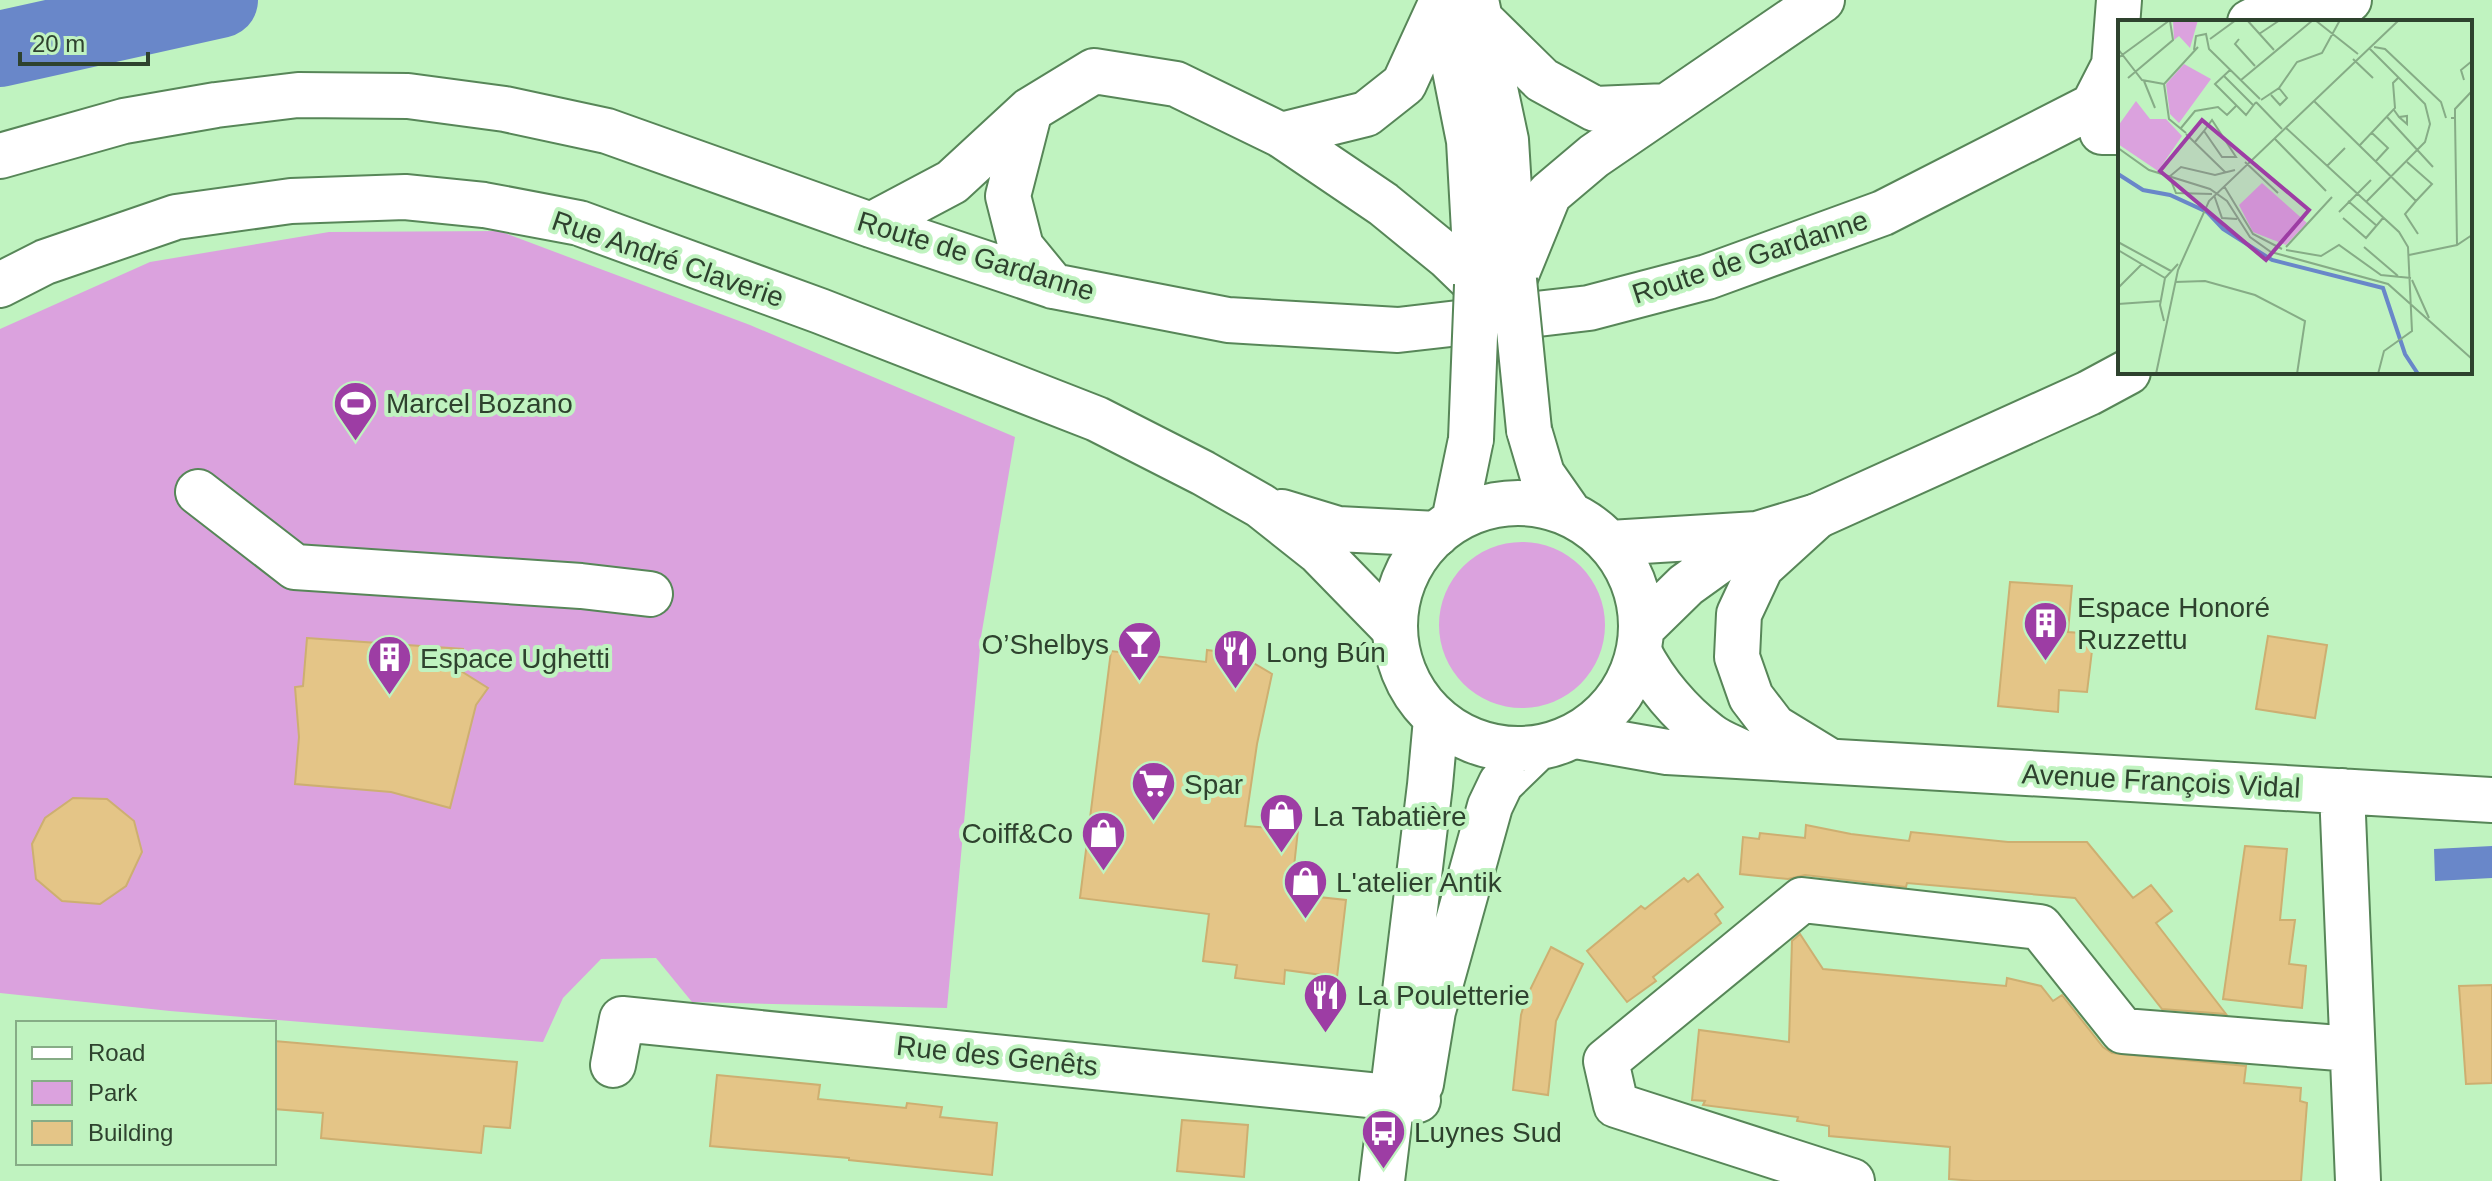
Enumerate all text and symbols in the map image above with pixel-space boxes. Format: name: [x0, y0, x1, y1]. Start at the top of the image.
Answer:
scale bar: [20, 16, 148, 66]
inset map: [2118, 20, 2472, 374]
text: 20 m: [32, 30, 85, 57]
street label: Route de Gardanne: [1628, 204, 1872, 310]
street label: Rue André Claverie: [548, 205, 788, 313]
street label: Route de Gardanne: [854, 205, 1098, 307]
sports icon: Marcel Bozano: [331, 379, 379, 442]
place label: Marcel Bozano: [386, 388, 573, 419]
place label: Espace Honoré Ruzzettu: [2077, 592, 2270, 655]
building icon: Espace Honoré Ruzzettu: [2022, 599, 2070, 662]
bar icon: O’Shelbys: [1116, 620, 1164, 683]
restaurant icon: Long Bún: [1211, 628, 1259, 691]
place label: O’Shelbys: [981, 629, 1109, 660]
building icon: Espace Ughetti: [365, 634, 413, 697]
place label: Long Bún: [1266, 637, 1386, 668]
place label: Espace Ughetti: [420, 643, 610, 674]
street label: Avenue François Vidal: [2021, 758, 2301, 804]
supermarket icon: Spar: [1129, 760, 1177, 823]
place label: Spar: [1184, 769, 1243, 800]
shop icon: La Tabatière: [1258, 792, 1306, 855]
place label: La Tabatière: [1313, 801, 1467, 832]
shop icon: Coiff&Co: [1080, 809, 1128, 872]
place label: Coiff&Co: [961, 818, 1073, 849]
shop icon: L'atelier Antik: [1281, 858, 1329, 921]
place label: L'atelier Antik: [1336, 867, 1503, 898]
restaurant icon: La Pouletterie: [1302, 971, 1350, 1034]
place label: La Pouletterie: [1357, 980, 1530, 1011]
legend: [16, 1021, 276, 1165]
street label: Rue des Genêts: [895, 1030, 1099, 1082]
text: Road: [88, 1039, 145, 1066]
text: Park: [88, 1079, 138, 1106]
bus stop icon: Luynes Sud: [1359, 1108, 1407, 1171]
place label: Luynes Sud: [1414, 1117, 1562, 1148]
text: Building: [88, 1119, 173, 1146]

